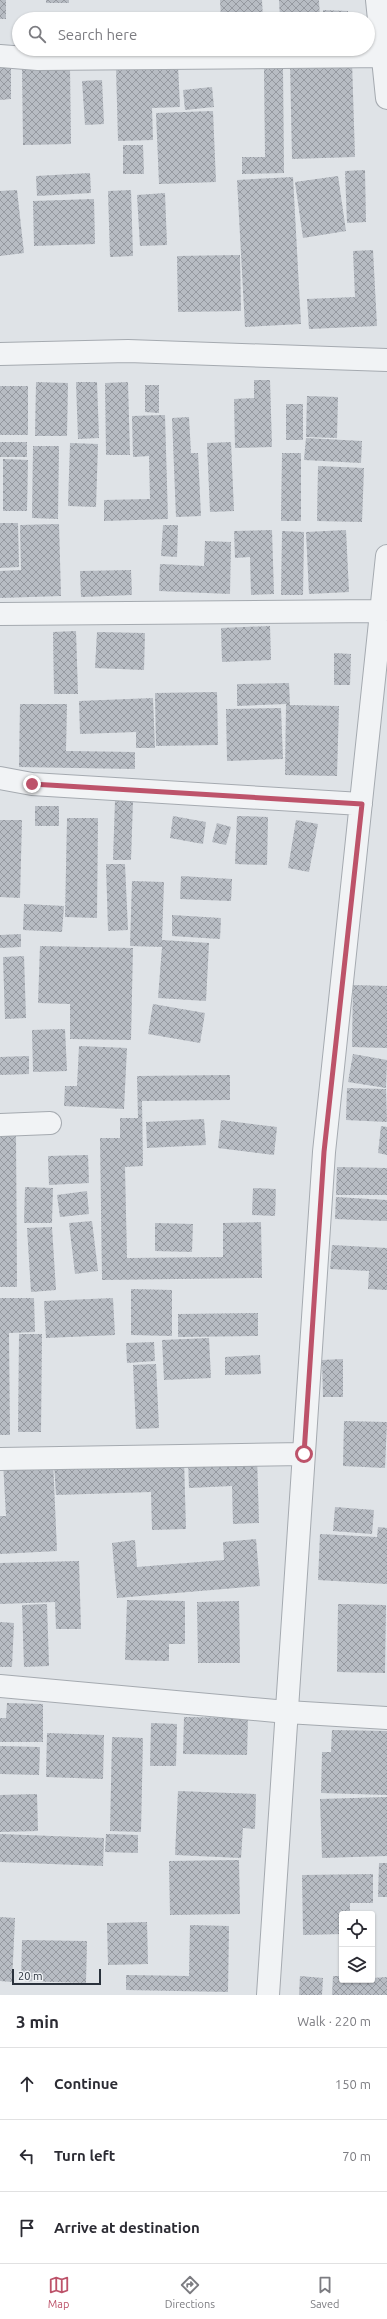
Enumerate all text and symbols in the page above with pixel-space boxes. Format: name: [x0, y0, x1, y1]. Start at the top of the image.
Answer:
search box: [12, 12, 375, 56]
icon: search: [26, 23, 48, 45]
text: Search here: [58, 26, 137, 43]
route end: [23, 775, 41, 793]
route start: [295, 1445, 313, 1463]
map controls: [339, 1911, 375, 1983]
button: locate: [339, 1911, 375, 1947]
button: layers: [339, 1947, 375, 1983]
scale bar: [12, 1967, 101, 1986]
text: 20 m: [18, 1970, 42, 1982]
text: 3 min: [16, 2012, 59, 2031]
text: Walk · 220 m: [297, 2014, 371, 2028]
icon: ahead: [16, 2073, 38, 2095]
text: Continue: [54, 2075, 118, 2092]
text: 150 m: [335, 2077, 371, 2091]
icon: left: [16, 2145, 38, 2167]
text: Turn left: [54, 2147, 115, 2164]
text: 70 m: [342, 2149, 371, 2163]
icon: arrive: [16, 2217, 38, 2239]
text: Arrive at destination: [54, 2219, 200, 2236]
tab: Map: [48, 2274, 70, 2310]
tab: Directions: [165, 2274, 215, 2310]
tab: Saved: [310, 2274, 339, 2310]

